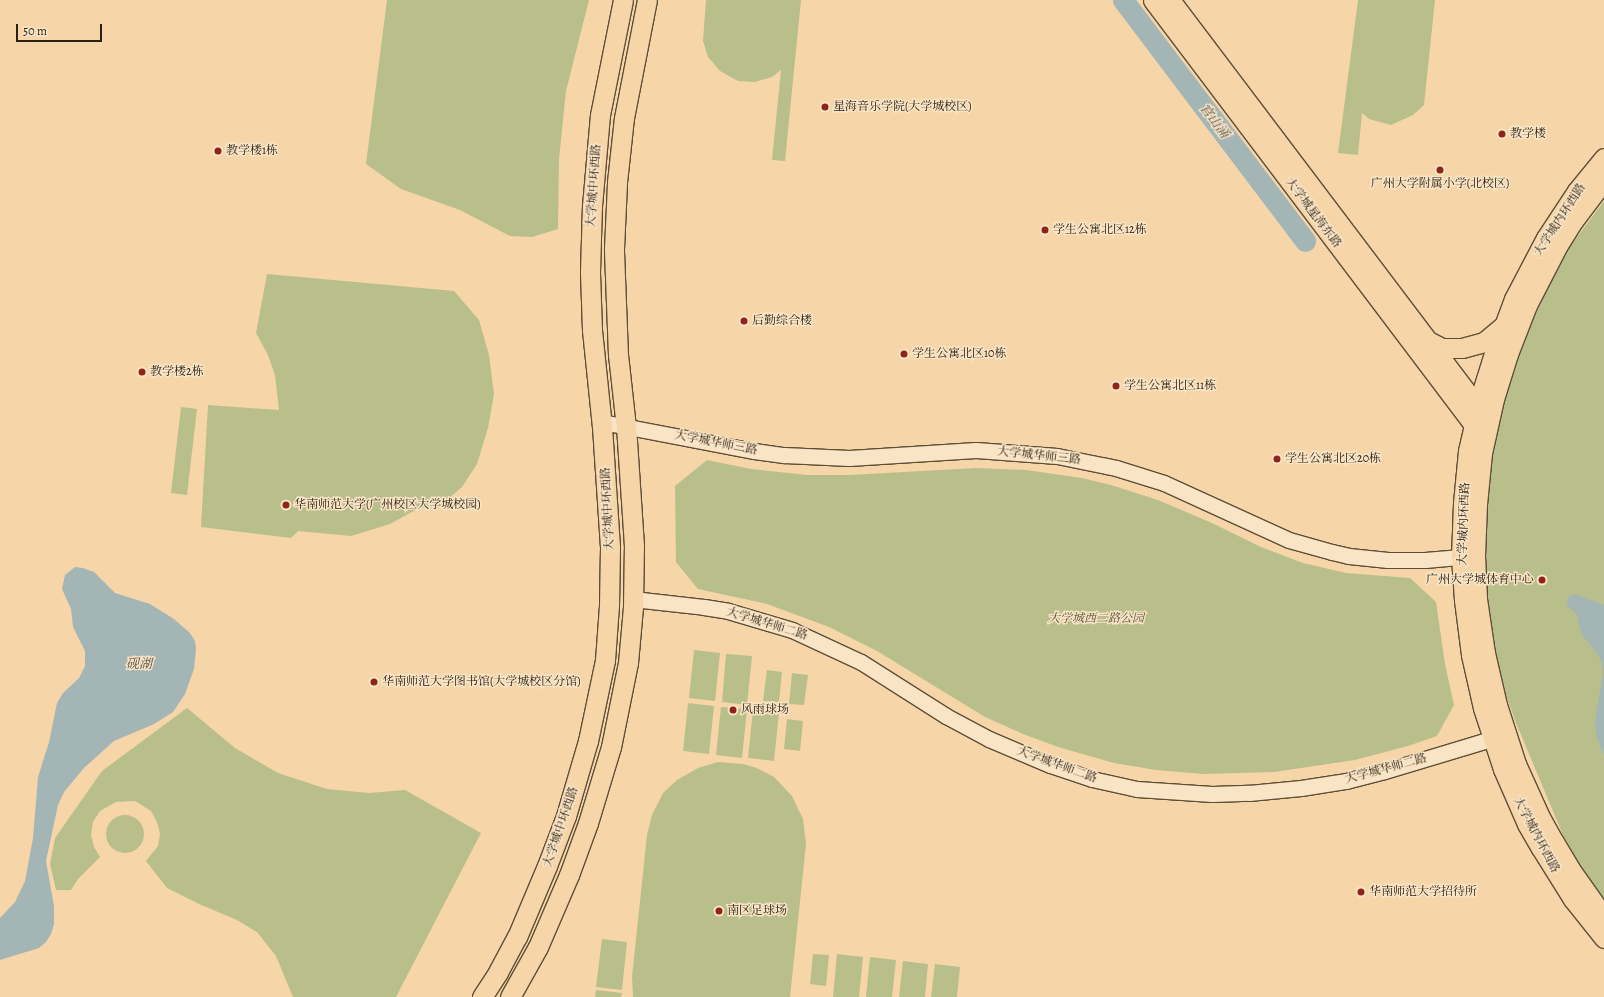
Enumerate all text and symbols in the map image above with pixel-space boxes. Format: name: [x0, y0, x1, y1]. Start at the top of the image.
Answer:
scale bar: [18, 16, 104, 42]
text: 50 m: [23, 23, 47, 39]
place label: 星海音乐学院(大学城校区): [833, 100, 972, 114]
water label: 官山涌: [1196, 101, 1232, 141]
marker: 星海音乐学院(大学城校区): [820, 102, 830, 112]
place label: 教学楼: [1510, 127, 1546, 141]
marker: 教学楼: [1497, 129, 1507, 139]
place label: 教学楼1栋: [226, 144, 278, 158]
street label: 大学城中环西路: [584, 144, 604, 228]
marker: 教学楼1栋: [213, 146, 223, 156]
marker: 广州大学附属小学(北校区): [1435, 165, 1445, 175]
street label: 大学城星海东路: [1282, 175, 1344, 251]
place label: 广州大学附属小学(北校区): [1371, 177, 1509, 191]
street label: 大学城内环西路: [1531, 181, 1589, 259]
place label: 学生公寓北区12栋: [1053, 223, 1147, 237]
marker: 学生公寓北区12栋: [1040, 225, 1050, 235]
place label: 后勤综合楼: [752, 314, 812, 328]
marker: 后勤综合楼: [739, 316, 749, 326]
place label: 学生公寓北区10栋: [912, 347, 1006, 361]
marker: 学生公寓北区10栋: [899, 349, 909, 359]
place label: 教学楼2栋: [150, 365, 204, 379]
marker: 教学楼2栋: [137, 367, 147, 377]
place label: 学生公寓北区11栋: [1124, 379, 1216, 393]
marker: 学生公寓北区11栋: [1111, 381, 1121, 391]
street label: 大学城华师三路: [673, 428, 759, 458]
street label: 大学城华师三路: [996, 444, 1082, 468]
place label: 学生公寓北区20栋: [1285, 452, 1381, 466]
marker: 学生公寓北区20栋: [1272, 454, 1282, 464]
street label: 大学城中环西路: [599, 467, 617, 551]
street label: 大学城内环西路: [1455, 482, 1473, 566]
place label: 华南师范大学(广州校区大学城校园): [294, 498, 481, 512]
marker: 华南师范大学(广州校区大学城校园): [281, 500, 291, 510]
place label: 广州大学城体育中心: [1426, 573, 1534, 587]
marker: 广州大学城体育中心: [1537, 575, 1547, 585]
street label: 大学城华师二路: [725, 605, 809, 643]
park label: 大学城西二路公园: [1048, 612, 1144, 626]
water label: 砚湖: [126, 656, 152, 672]
place label: 华南师范大学图书馆(大学城校区分馆): [382, 675, 581, 689]
marker: 华南师范大学图书馆(大学城校区分馆): [369, 677, 379, 687]
place label: 风雨球场: [741, 703, 789, 717]
marker: 风雨球场: [728, 705, 738, 715]
street label: 大学城华师二路: [1015, 744, 1099, 786]
street label: 大学城华师二路: [1344, 751, 1428, 787]
street label: 大学城中环西路: [541, 785, 581, 869]
street label: 大学城内环西路: [1510, 795, 1562, 875]
place label: 华南师范大学招待所: [1369, 885, 1477, 899]
marker: 华南师范大学招待所: [1356, 887, 1366, 897]
place label: 南区足球场: [727, 904, 787, 918]
marker: 南区足球场: [714, 906, 724, 916]

